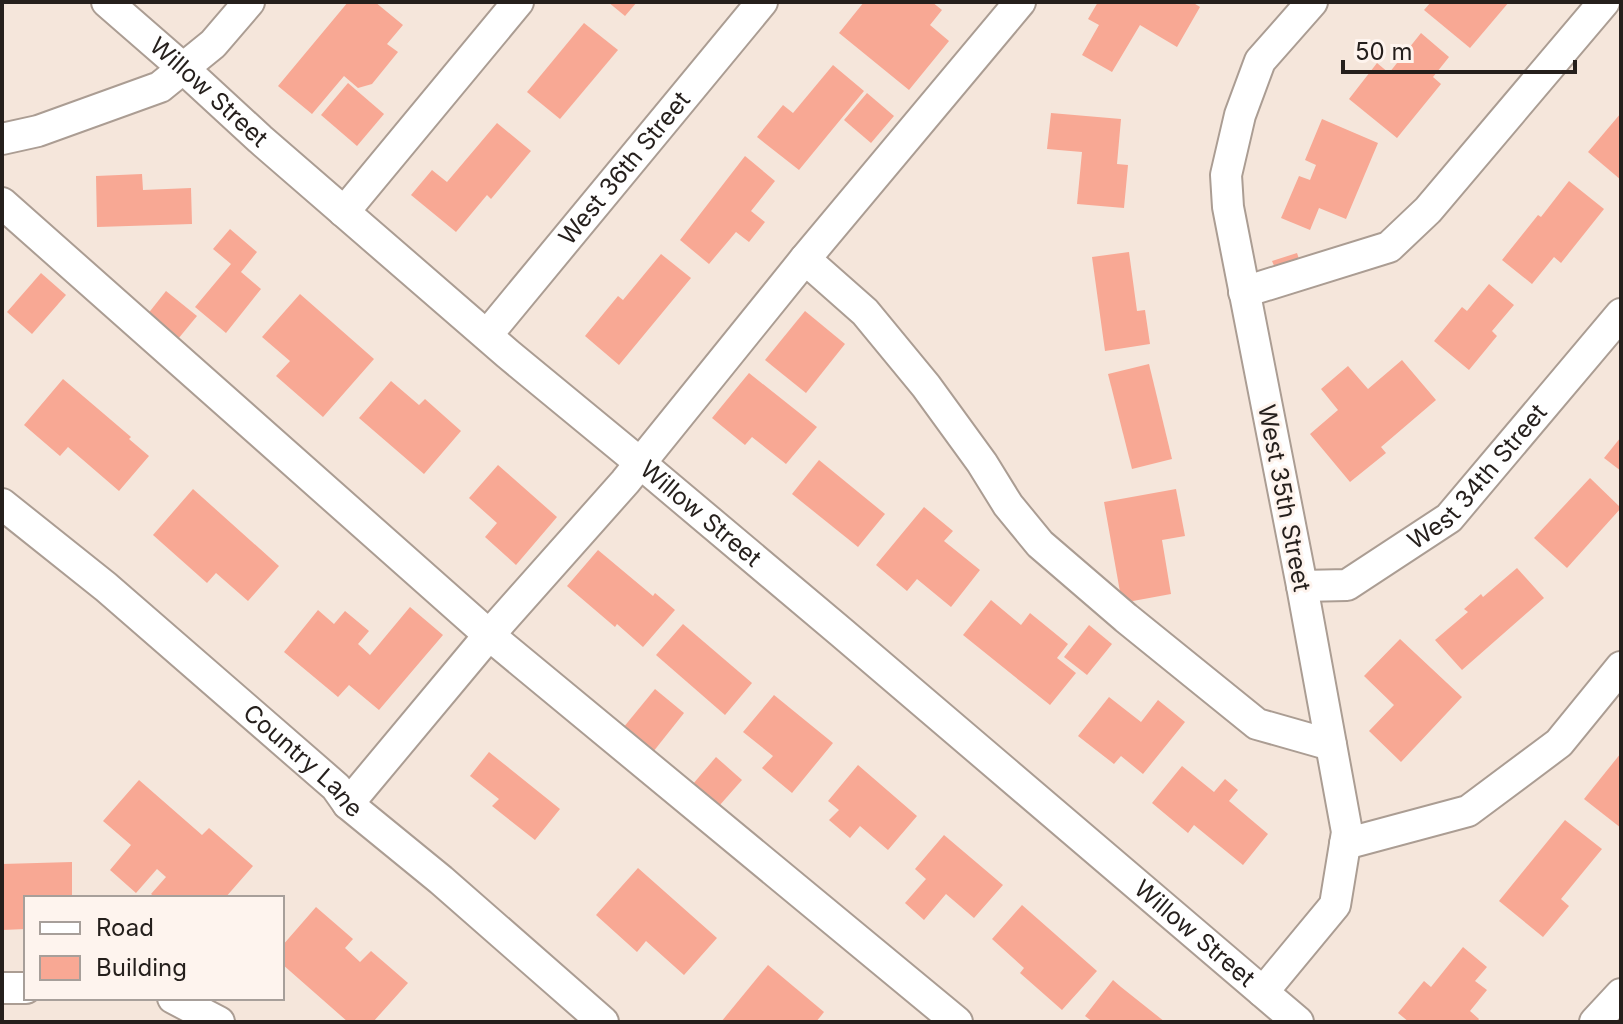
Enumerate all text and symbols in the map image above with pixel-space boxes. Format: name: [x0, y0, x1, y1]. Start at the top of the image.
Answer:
scale bar: [1343, 24, 1575, 74]
street label: Willow Street: [144, 31, 274, 153]
text: 50 m: [1355, 37, 1413, 66]
street label: West 36th Street: [552, 86, 696, 251]
street label: West 34th Street: [1402, 398, 1553, 555]
street label: West 35th Street: [1252, 402, 1317, 594]
street label: Willow Street: [635, 454, 768, 573]
street label: Country Lane: [237, 698, 368, 824]
street label: Willow Street: [1129, 874, 1261, 993]
legend: [24, 896, 284, 1000]
text: Road: [96, 913, 154, 942]
text: Building: [96, 953, 187, 982]

